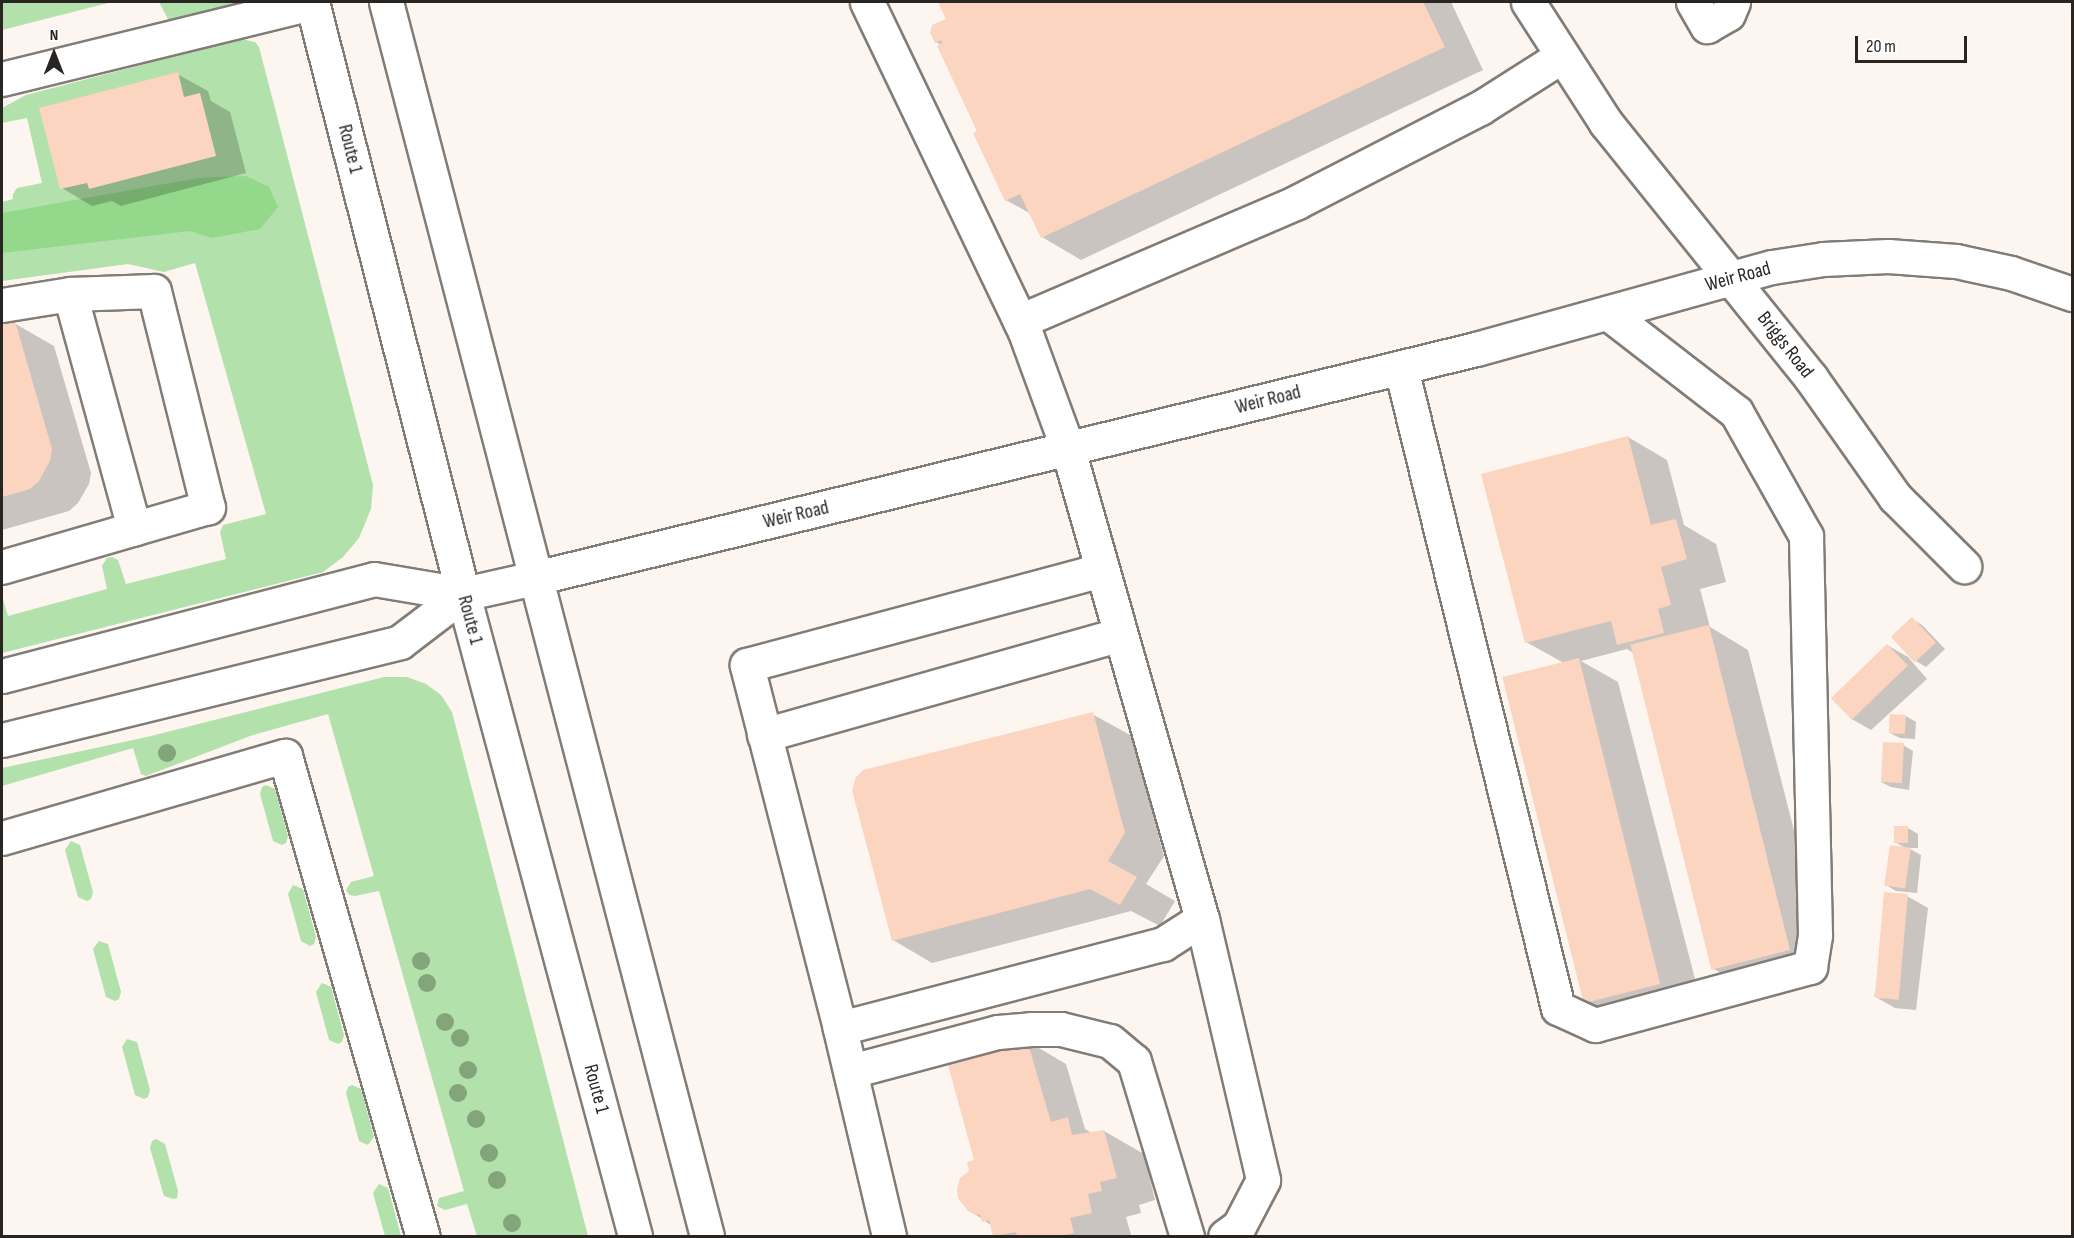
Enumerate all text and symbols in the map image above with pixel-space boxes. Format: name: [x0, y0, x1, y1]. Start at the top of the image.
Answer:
north arrow: [24, 24, 84, 84]
scale bar: [1858, 24, 1970, 62]
text: N: [50, 26, 58, 45]
text: 20 m: [1866, 36, 1896, 57]
street label: Route 1: [332, 122, 368, 176]
street label: Weir Road: [1703, 257, 1773, 297]
street label: Briggs Road: [1752, 307, 1818, 383]
street label: Weir Road: [1233, 380, 1303, 420]
street label: Weir Road: [761, 496, 831, 534]
street label: Route 1: [452, 593, 488, 647]
street label: Route 1: [578, 1062, 614, 1116]

